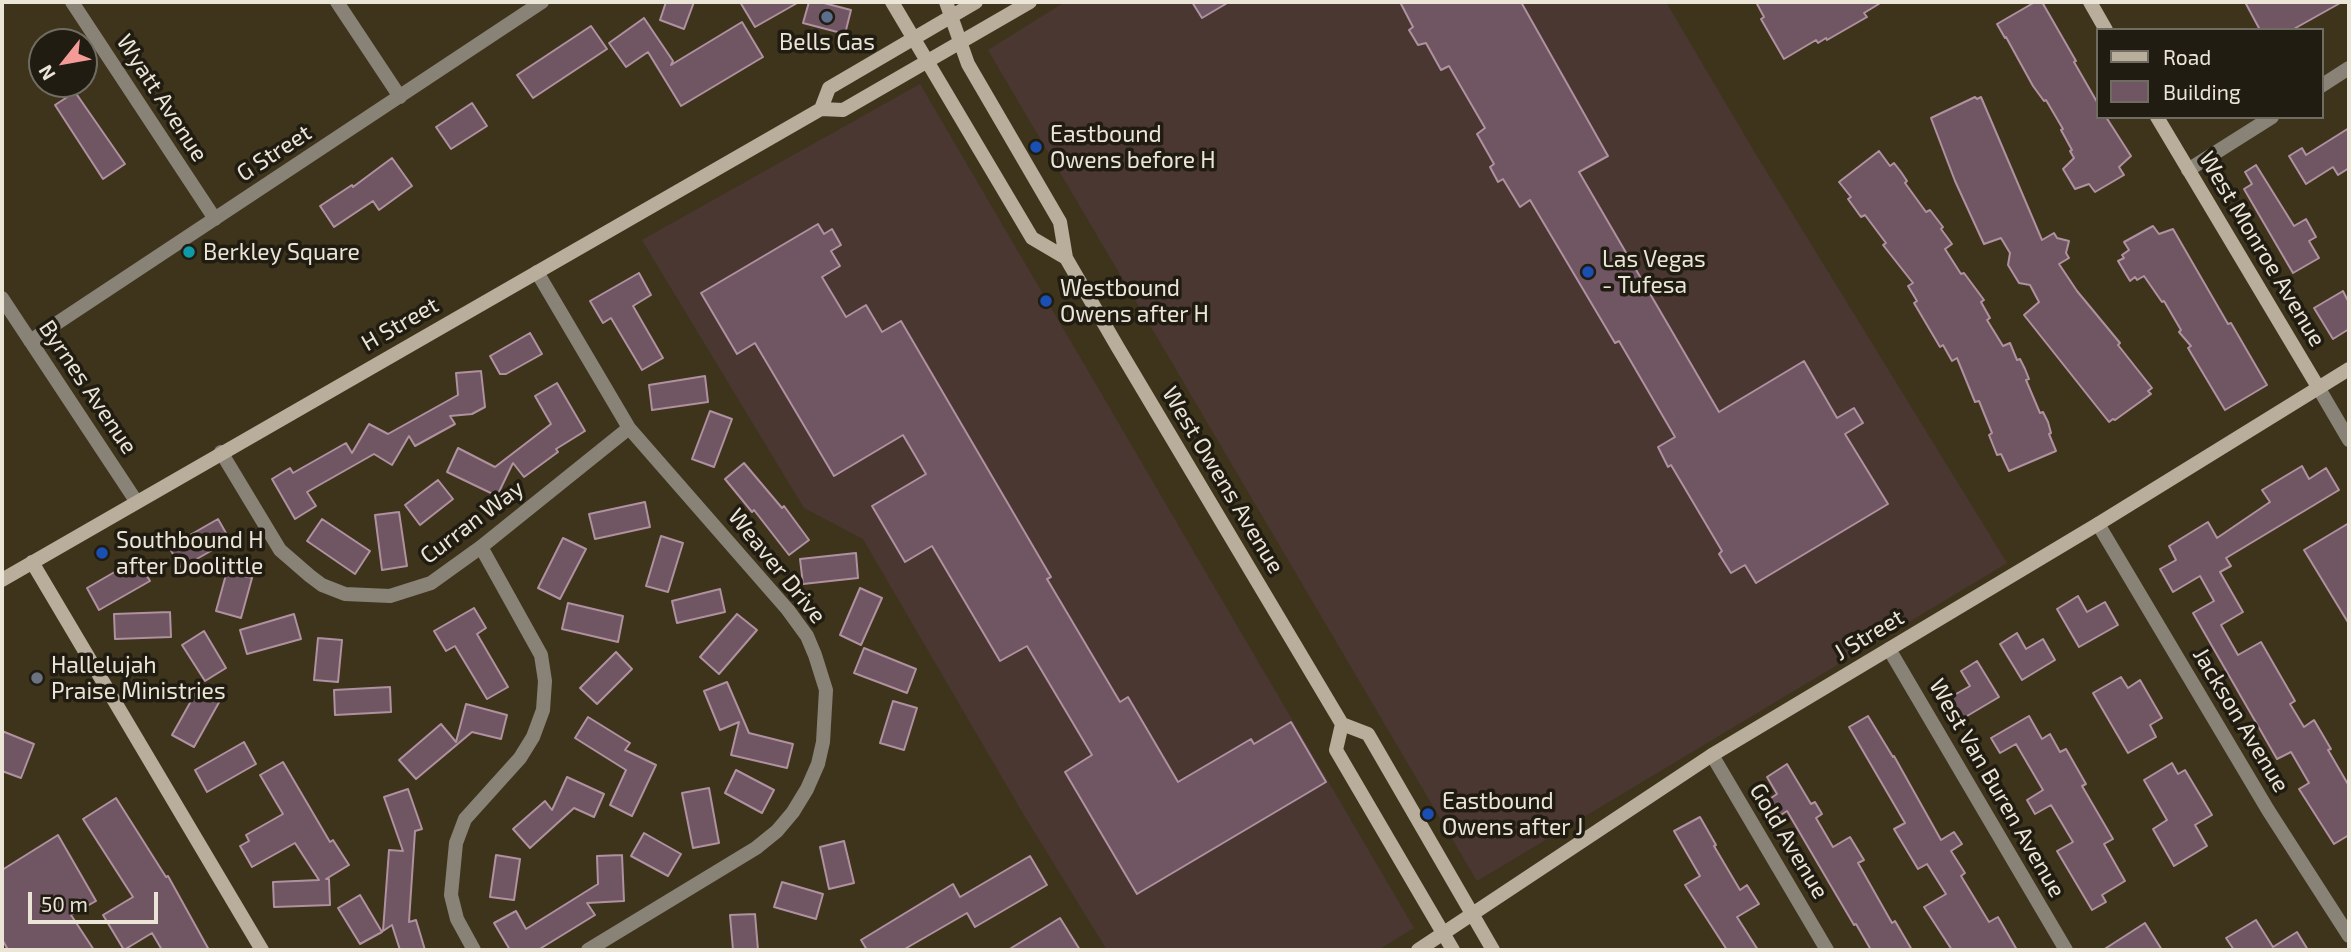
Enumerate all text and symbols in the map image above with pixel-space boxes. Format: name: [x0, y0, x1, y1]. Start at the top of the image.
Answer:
marker: Bells Gas: [819, 9, 835, 25]
north arrow: [28, 28, 98, 98]
place label: Bells Gas: [779, 28, 875, 56]
legend: [2096, 28, 2323, 119]
street label: Wyatt Avenue: [111, 29, 213, 167]
text: Road: [2163, 44, 2211, 69]
text: N: [33, 61, 60, 85]
text: Building: [2163, 79, 2241, 104]
street label: G Street: [231, 119, 317, 187]
place label: Eastbound Owens before H: [1050, 120, 1216, 174]
marker: Eastbound Owens before H: [1028, 139, 1044, 155]
street label: West Monroe Avenue: [2193, 147, 2331, 351]
place label: Berkley Square: [203, 238, 360, 266]
marker: Berkley Square: [181, 244, 197, 260]
place label: Las Vegas - Tufesa: [1602, 245, 1706, 299]
marker: Las Vegas - Tufesa: [1580, 264, 1596, 280]
place label: Westbound Owens after H: [1060, 274, 1209, 328]
street label: H Street: [357, 291, 443, 357]
marker: Westbound Owens after H: [1038, 293, 1054, 309]
street label: Byrnes Avenue: [33, 315, 143, 459]
street label: West Owens Avenue: [1156, 382, 1290, 578]
street label: Curran Way: [415, 474, 529, 570]
street label: Weaver Drive: [722, 503, 832, 629]
place label: Southbound H after Doolittle: [116, 526, 264, 580]
marker: Southbound H after Doolittle: [94, 545, 110, 561]
street label: J Street: [1829, 603, 1909, 667]
street label: Jackson Avenue: [2187, 643, 2295, 797]
place label: Hallelujah Praise Ministries: [51, 651, 226, 705]
marker: Hallelujah Praise Ministries: [29, 670, 45, 686]
street label: West Van Buren Avenue: [1923, 674, 2071, 902]
street label: Gold Avenue: [1744, 778, 1834, 904]
place label: Eastbound Owens after J: [1442, 787, 1583, 841]
marker: Eastbound Owens after J: [1420, 806, 1436, 822]
scale bar: [32, 878, 161, 922]
text: 50 m: [41, 891, 88, 916]

